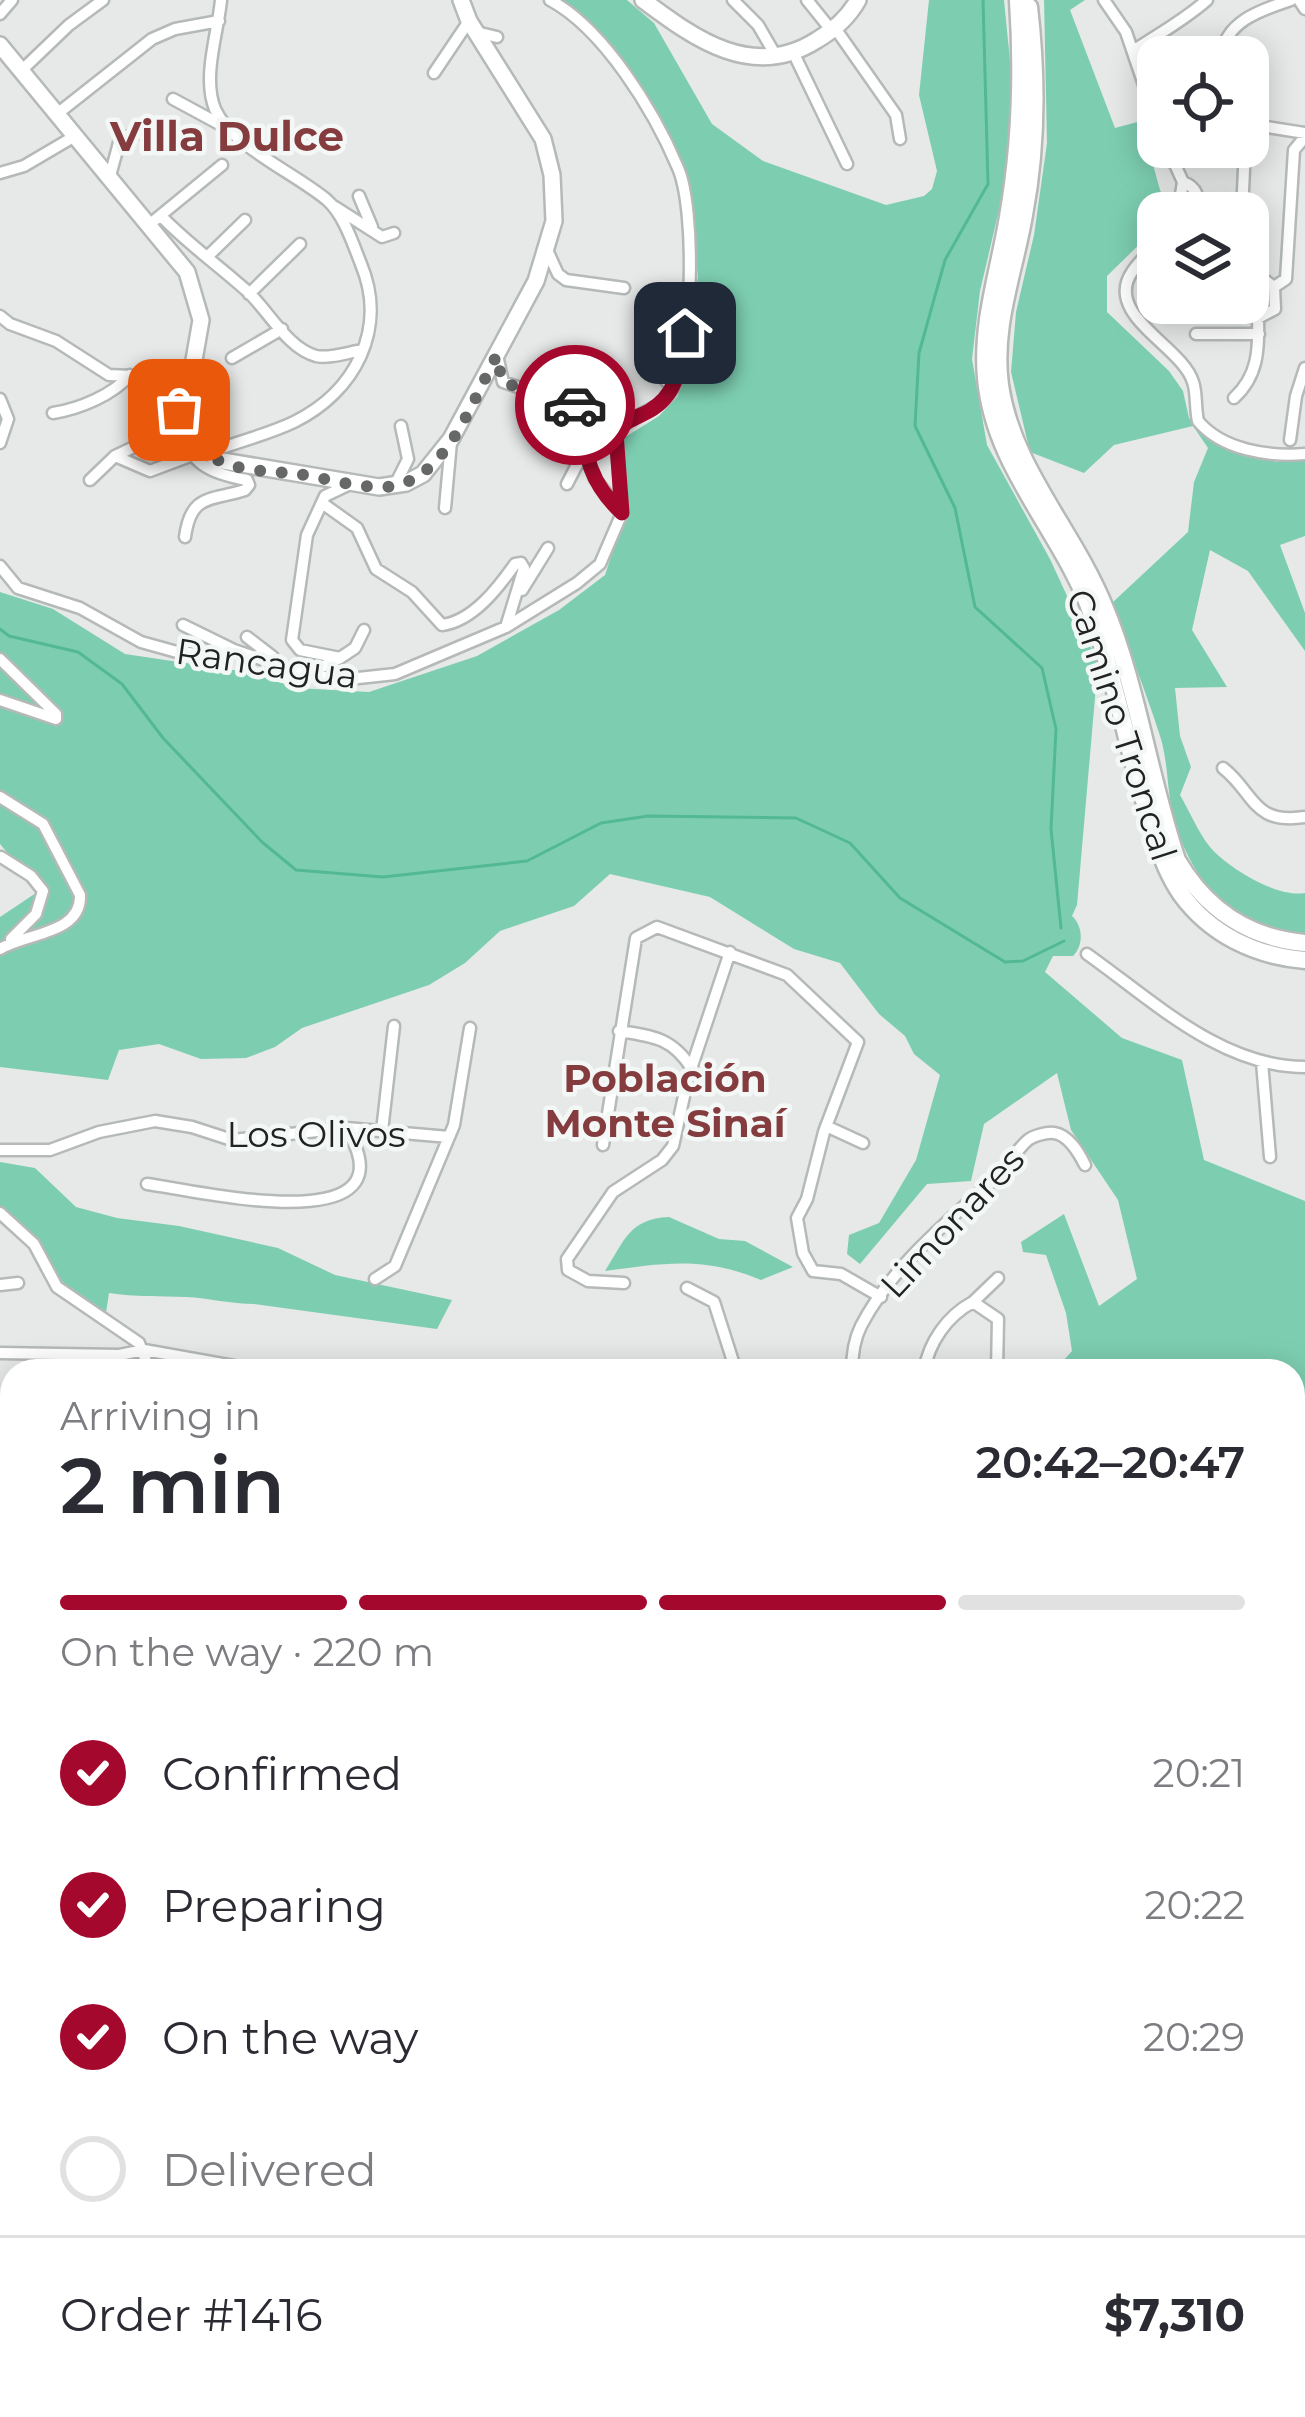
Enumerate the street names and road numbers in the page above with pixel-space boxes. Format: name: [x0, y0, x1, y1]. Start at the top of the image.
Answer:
street label: Camino Troncal: [1057, 584, 1187, 866]
street label: Rancagua: [173, 628, 361, 698]
street label: Los Olivos: [226, 1112, 406, 1156]
street label: Limonares: [871, 1137, 1033, 1307]

